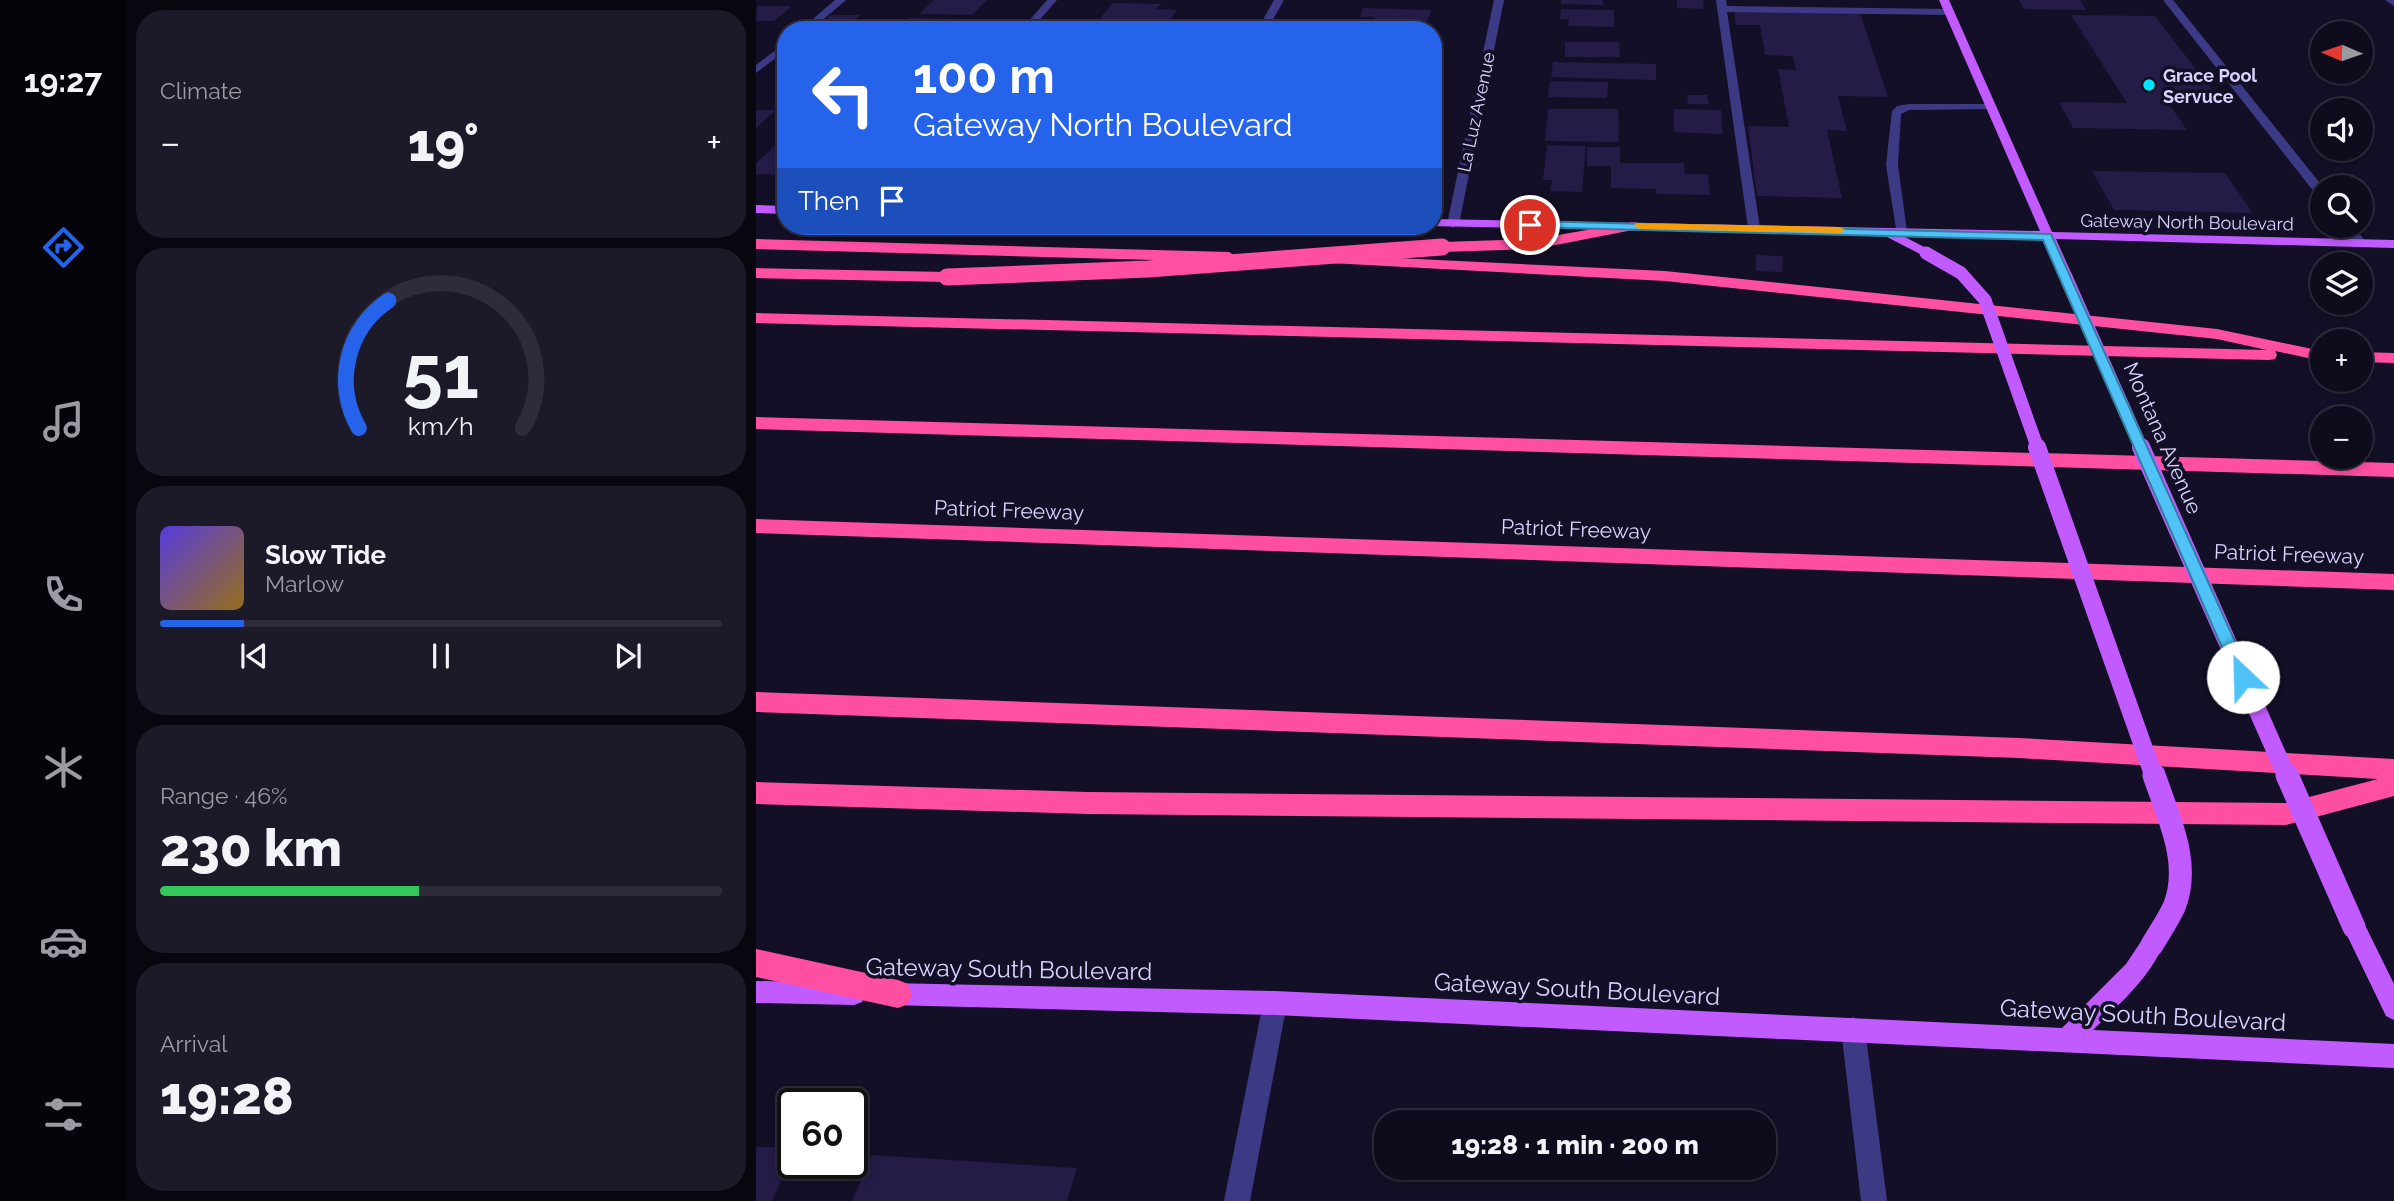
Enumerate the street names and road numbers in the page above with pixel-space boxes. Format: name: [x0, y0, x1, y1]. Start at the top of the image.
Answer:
street label: La Luz Avenue: [1453, 50, 1499, 174]
street label: Gateway North Boulevard: [2080, 210, 2294, 234]
street label: Montana Avenue: [2118, 358, 2208, 518]
street label: Patriot Freeway: [933, 495, 1085, 525]
street label: Patriot Freeway: [1500, 514, 1652, 544]
street label: Patriot Freeway: [2213, 539, 2365, 569]
street label: Gateway South Boulevard: [865, 952, 1153, 986]
street label: Gateway South Boulevard: [1433, 967, 1721, 1011]
street label: Gateway South Boulevard: [1999, 993, 2287, 1037]

